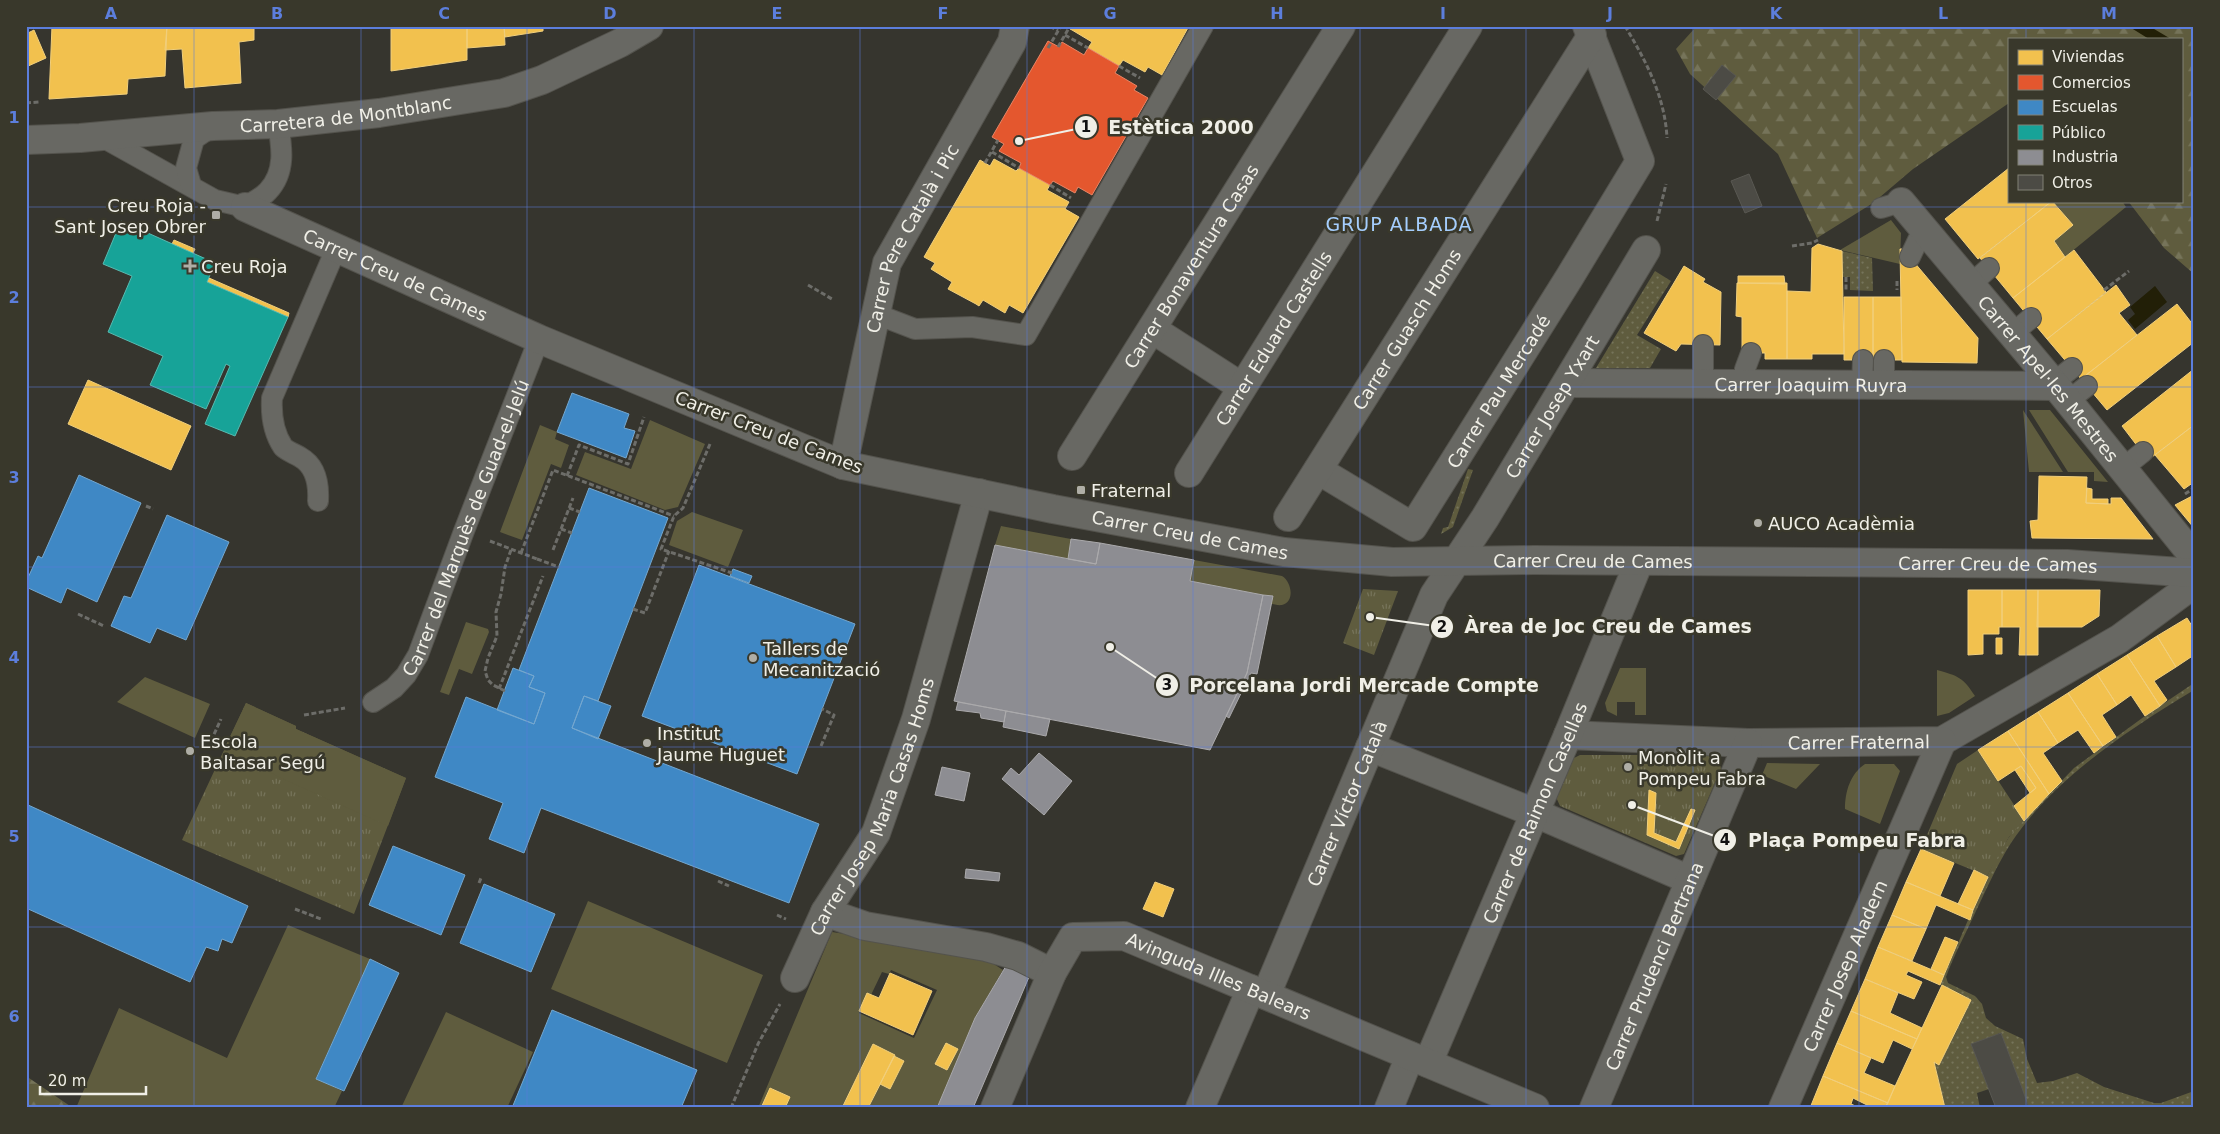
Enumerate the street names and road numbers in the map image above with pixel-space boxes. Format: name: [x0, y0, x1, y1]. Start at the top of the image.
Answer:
street label: Carretera de Montblanc: [239, 91, 453, 136]
street label: Carrer Pere Català i Pic: [862, 140, 963, 335]
street label: Carrer Bonaventura Casas: [1119, 160, 1263, 372]
street label: Carrer Creu de Cames: [300, 224, 491, 325]
street label: Carrer Guasch Homs: [1348, 245, 1465, 414]
street label: Carrer Eduard Castells: [1211, 247, 1336, 429]
street label: Carrer Apel·les Mestres: [1974, 291, 2123, 466]
street label: Carrer Pau Mercadé: [1442, 311, 1554, 472]
street label: Carrer Josep Yxart: [1501, 331, 1603, 482]
street label: Carrer Joaquim Ruyra: [1715, 373, 1907, 396]
street label: Carrer del Marquès de Guad-el-Jelú: [397, 376, 533, 680]
street label: Carrer Creu de Cames: [672, 386, 866, 478]
street label: Carrer Creu de Cames: [1090, 506, 1290, 563]
street label: Carrer Creu de Cames: [1493, 549, 1693, 572]
street label: Carrer Creu de Cames: [1898, 552, 2098, 577]
street label: Carrer Josep Maria Casas Homs: [805, 675, 938, 939]
street label: Carrer de Raimon Casellas: [1478, 699, 1591, 927]
street label: Carrer Víctor Català: [1302, 717, 1391, 889]
street label: Carrer Fraternal: [1788, 731, 1930, 753]
street label: Carrer Prudenci Bertrana: [1601, 859, 1707, 1074]
street label: Carrer Josep Aladern: [1798, 877, 1891, 1055]
street label: Avinguda Illes Balears: [1123, 928, 1314, 1024]

